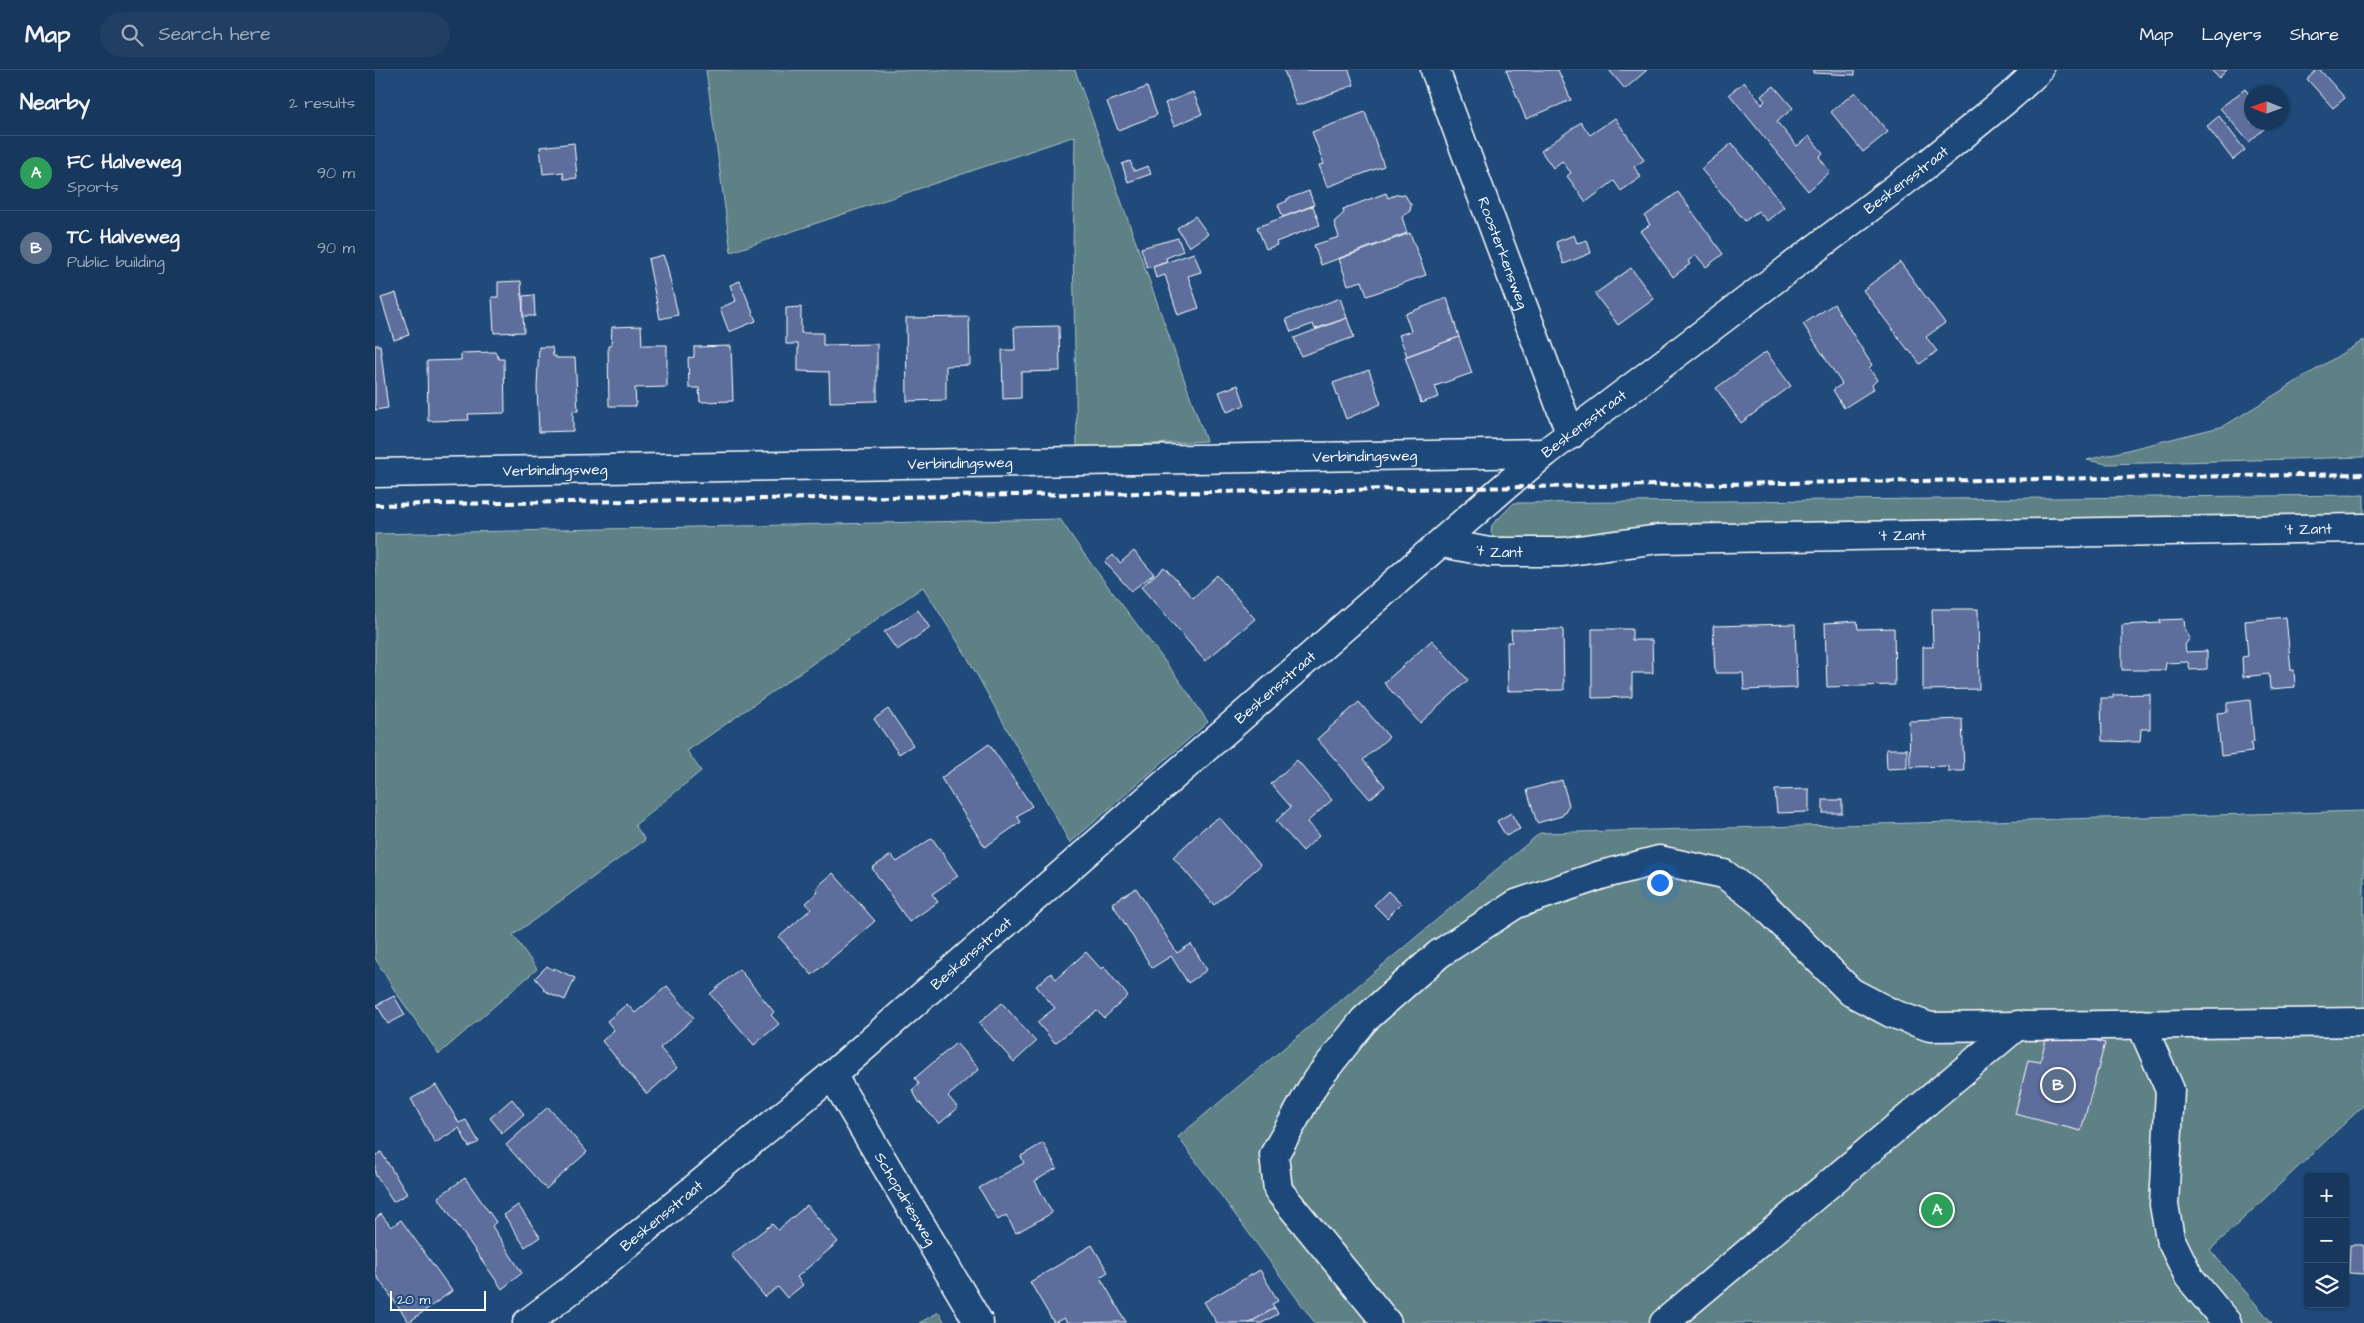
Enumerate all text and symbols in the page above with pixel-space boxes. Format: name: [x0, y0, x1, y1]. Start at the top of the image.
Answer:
search box: [100, 12, 450, 57]
text: Map: [25, 18, 70, 52]
icon: search: [118, 21, 146, 49]
text: Search here: [158, 21, 271, 48]
text: Map: [2139, 22, 2173, 47]
text: Layers: [2201, 22, 2262, 47]
text: Share: [2290, 22, 2339, 47]
north arrow: [2244, 85, 2289, 130]
text: Nearby: [20, 88, 90, 117]
text: 2 results: [289, 92, 355, 114]
street label: Beskensstraat: [1859, 141, 1953, 220]
text: FC Halveweg: [67, 149, 181, 176]
text: A: [31, 162, 41, 184]
text: 90 m: [317, 162, 355, 184]
text: Sports: [67, 176, 119, 198]
street label: Roosterkensweg: [1472, 194, 1533, 312]
text: TC Halveweg: [67, 224, 180, 251]
text: B: [30, 237, 42, 259]
text: 90 m: [317, 237, 355, 259]
text: Public building: [67, 251, 165, 273]
street label: Beskensstraat: [1537, 385, 1631, 463]
street label: Verbindingsweg: [1312, 445, 1418, 468]
street label: Verbindingsweg: [907, 452, 1013, 475]
street label: Verbindingsweg: [502, 459, 608, 482]
street label: 't Zant: [2284, 519, 2332, 540]
street label: 't Zant: [1878, 525, 1926, 547]
street label: 't Zant: [1474, 540, 1523, 563]
street label: Beskensstraat: [1230, 646, 1321, 729]
your location: [1647, 870, 1673, 896]
street label: Beskensstraat: [926, 912, 1017, 995]
pin: B: [2042, 1066, 2074, 1104]
street label: Schopdriesweg: [869, 1148, 941, 1251]
map controls: [2304, 1173, 2349, 1308]
button: +: [2304, 1173, 2349, 1218]
street label: Beskensstraat: [616, 1176, 708, 1257]
pin: A: [1921, 1191, 1953, 1229]
button: −: [2304, 1218, 2349, 1263]
button: layers: [2304, 1263, 2349, 1308]
scale bar: [390, 1288, 486, 1311]
text: 20 m: [397, 1290, 430, 1310]

